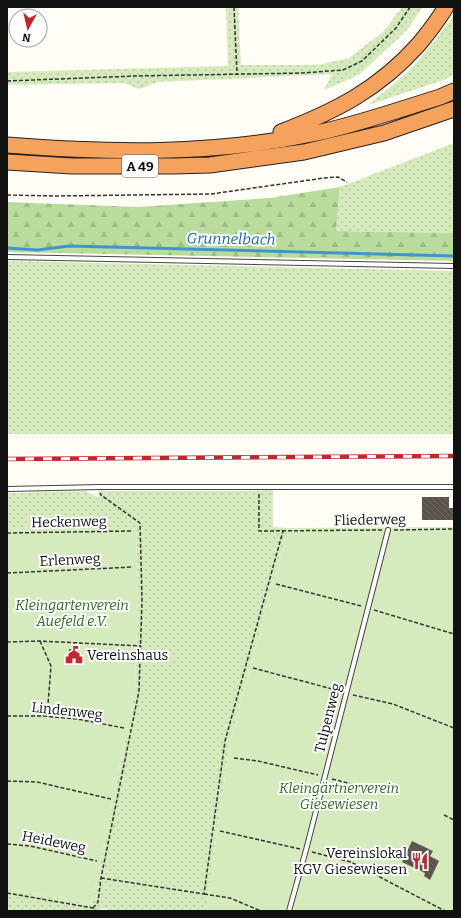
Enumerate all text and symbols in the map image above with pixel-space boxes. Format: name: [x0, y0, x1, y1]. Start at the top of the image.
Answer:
north arrow: [8, 8, 48, 48]
text: N: [21, 30, 32, 44]
road number: A 49: [122, 155, 158, 177]
water label: Grunnelbach: [186, 229, 276, 249]
street label: Fliederweg: [334, 511, 406, 529]
street label: Heckenweg: [31, 513, 107, 531]
street label: Erlenweg: [39, 550, 101, 570]
park label: Kleingartenverein Auefeld e.V.: [15, 597, 129, 630]
public building icon: Vereinshaus: [64, 645, 84, 665]
place label: Vereinshaus: [87, 647, 168, 664]
street label: Tulpenweg: [311, 681, 345, 755]
street label: Lindenweg: [31, 699, 104, 723]
park label: Kleingärtnerverein Giesewiesen: [279, 780, 399, 813]
street label: Heideweg: [21, 827, 88, 857]
place label: Vereinslokal KGV Giesewiesen: [293, 845, 407, 878]
restaurant icon: Vereinslokal KGV Giesewiesen: [410, 851, 430, 871]

